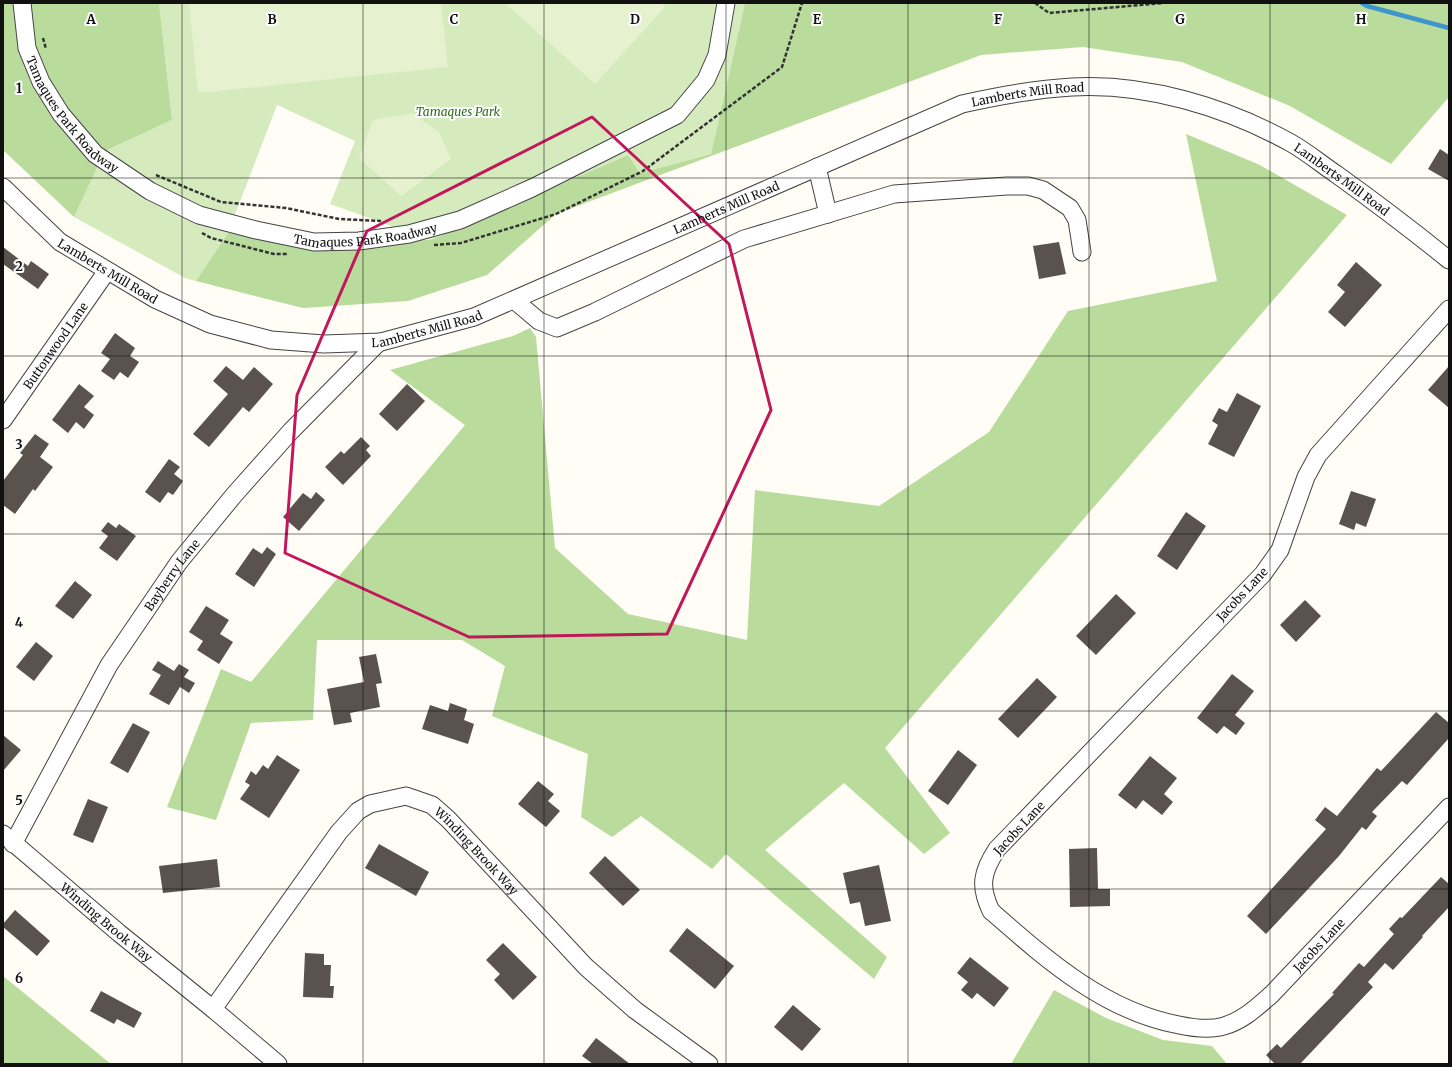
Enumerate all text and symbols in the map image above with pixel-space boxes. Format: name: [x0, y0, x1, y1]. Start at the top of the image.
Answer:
text: A: [85, 11, 96, 28]
text: B: [267, 11, 277, 28]
text: C: [450, 11, 459, 28]
text: D: [630, 11, 640, 28]
text: E: [813, 11, 822, 28]
text: F: [994, 11, 1002, 28]
text: G: [1175, 11, 1185, 28]
text: H: [1356, 11, 1367, 28]
street label: Tamaques Park Roadway: [24, 54, 122, 175]
street label: Lamberts Mill Road: [970, 79, 1084, 109]
text: 1: [16, 80, 22, 97]
park label: Tamaques Park: [416, 104, 501, 119]
street label: Lamberts Mill Road: [1292, 139, 1393, 218]
street label: Lamberts Mill Road: [671, 177, 781, 237]
street label: Tamaques Park Roadway: [292, 219, 439, 251]
street label: Lamberts Mill Road: [55, 235, 161, 306]
text: 2: [15, 258, 23, 275]
street label: Buttonwood Lane: [20, 299, 91, 392]
street label: Lamberts Mill Road: [371, 307, 484, 350]
text: 3: [15, 436, 23, 453]
street label: Bayberry Lane: [141, 536, 202, 613]
street label: Jacobs Lane: [1213, 564, 1271, 625]
text: 4: [15, 614, 24, 631]
text: 5: [15, 792, 23, 809]
street label: Jacobs Lane: [990, 798, 1048, 859]
street label: Winding Brook Way: [431, 803, 522, 898]
street label: Winding Brook Way: [57, 878, 156, 965]
street label: Jacobs Lane: [1289, 915, 1347, 975]
text: 6: [15, 970, 23, 987]

